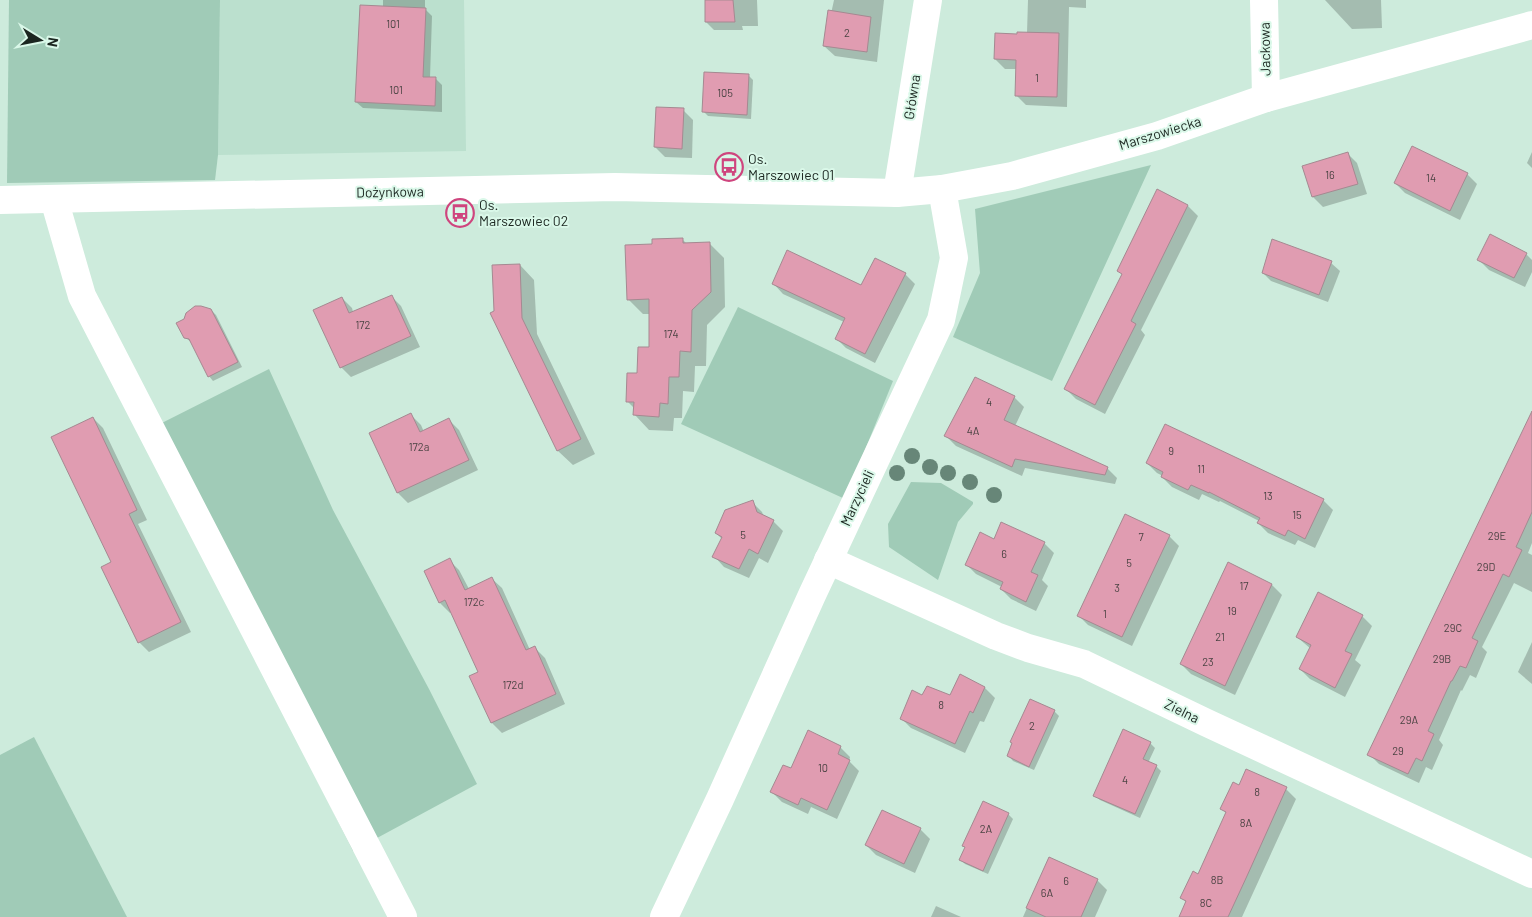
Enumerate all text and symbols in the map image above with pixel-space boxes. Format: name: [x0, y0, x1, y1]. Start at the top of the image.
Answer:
north arrow: [15, 15, 65, 65]
house number: 101: [386, 17, 400, 30]
street label: Jackowa: [1256, 22, 1273, 76]
house number: 2: [844, 26, 850, 39]
text: N: [44, 36, 62, 48]
house number: 1: [1035, 71, 1039, 84]
street label: Główna: [900, 73, 923, 121]
house number: 101: [389, 83, 403, 96]
house number: 105: [717, 86, 733, 99]
street label: Marszowiecka: [1117, 112, 1203, 153]
place label: Os. Marszowiec 01: [748, 150, 834, 183]
bus stop icon: Os. Marszowiec 01: [714, 152, 744, 182]
house number: 16: [1325, 168, 1335, 181]
house number: 14: [1426, 171, 1436, 184]
street label: Dożynkowa: [356, 182, 424, 201]
place label: Os. Marszowiec 02: [479, 196, 568, 229]
bus stop icon: Os. Marszowiec 02: [445, 198, 475, 228]
house number: 172: [356, 318, 371, 331]
house number: 174: [663, 327, 679, 340]
house number: 4: [986, 395, 992, 408]
house number: 4A: [967, 424, 980, 437]
house number: 172a: [409, 440, 429, 453]
house number: 9: [1168, 444, 1174, 457]
house number: 11: [1197, 462, 1205, 475]
street label: Marzycieli: [836, 467, 877, 529]
house number: 13: [1263, 489, 1273, 502]
house number: 15: [1292, 508, 1302, 521]
house number: 5: [740, 528, 746, 541]
house number: 29E: [1488, 529, 1506, 542]
house number: 7: [1138, 530, 1144, 543]
house number: 6: [1001, 547, 1007, 560]
house number: 5: [1126, 556, 1132, 569]
house number: 29D: [1477, 560, 1495, 573]
house number: 17: [1239, 579, 1249, 592]
house number: 3: [1114, 581, 1120, 594]
house number: 172c: [464, 595, 485, 608]
house number: 19: [1227, 604, 1237, 617]
house number: 1: [1103, 607, 1107, 620]
house number: 29C: [1444, 621, 1462, 634]
house number: 21: [1215, 630, 1225, 643]
house number: 29B: [1433, 652, 1451, 665]
house number: 23: [1202, 655, 1214, 668]
house number: 172d: [503, 678, 523, 691]
street label: Zielna: [1162, 695, 1202, 726]
house number: 8: [938, 698, 944, 711]
house number: 29A: [1400, 713, 1418, 726]
house number: 2: [1029, 719, 1035, 732]
house number: 29: [1392, 744, 1404, 757]
house number: 10: [818, 761, 828, 774]
house number: 4: [1122, 773, 1128, 786]
house number: 8: [1254, 785, 1260, 798]
house number: 8A: [1240, 816, 1253, 829]
house number: 2A: [980, 822, 993, 835]
house number: 8B: [1211, 873, 1223, 886]
house number: 6: [1063, 874, 1069, 887]
house number: 6A: [1041, 886, 1053, 899]
house number: 8C: [1200, 896, 1212, 909]

